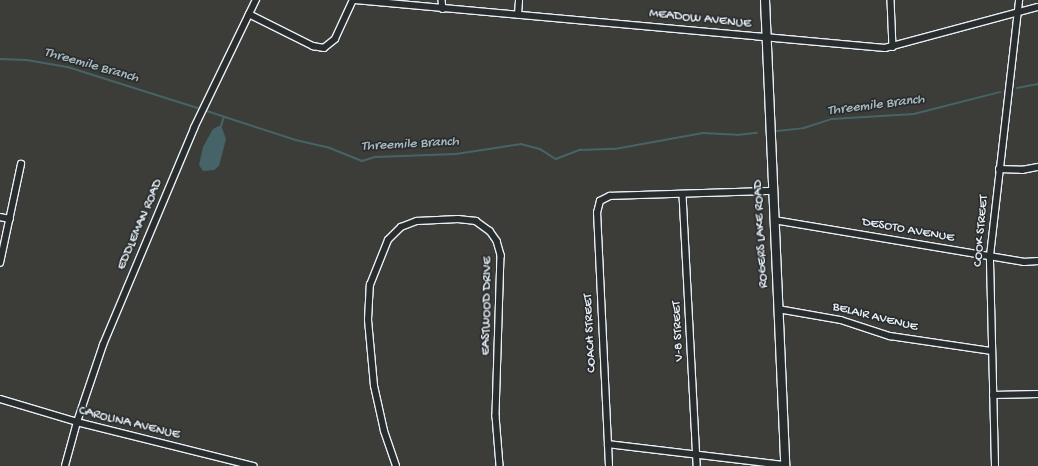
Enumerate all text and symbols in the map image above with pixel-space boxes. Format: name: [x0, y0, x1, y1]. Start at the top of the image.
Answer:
street label: MEADOW AVENUE: [648, 7, 752, 33]
water label: Threemile Branch: [42, 44, 140, 88]
water label: Threemile Branch: [826, 92, 926, 120]
water label: Threemile Branch: [361, 134, 459, 156]
street label: EDDLEMAN ROAD: [115, 177, 167, 273]
street label: ROGERS LAKE ROAD: [751, 179, 773, 289]
street label: COOK STREET: [971, 194, 993, 268]
street label: DESOTO AVENUE: [861, 215, 955, 247]
street label: EASTWOOD DRIVE: [479, 256, 497, 356]
street label: COACH STREET: [581, 293, 601, 373]
street label: V-8 STREET: [670, 300, 688, 362]
street label: BELAIR AVENUE: [831, 300, 919, 336]
street label: CAROLINA AVENUE: [77, 404, 181, 444]

